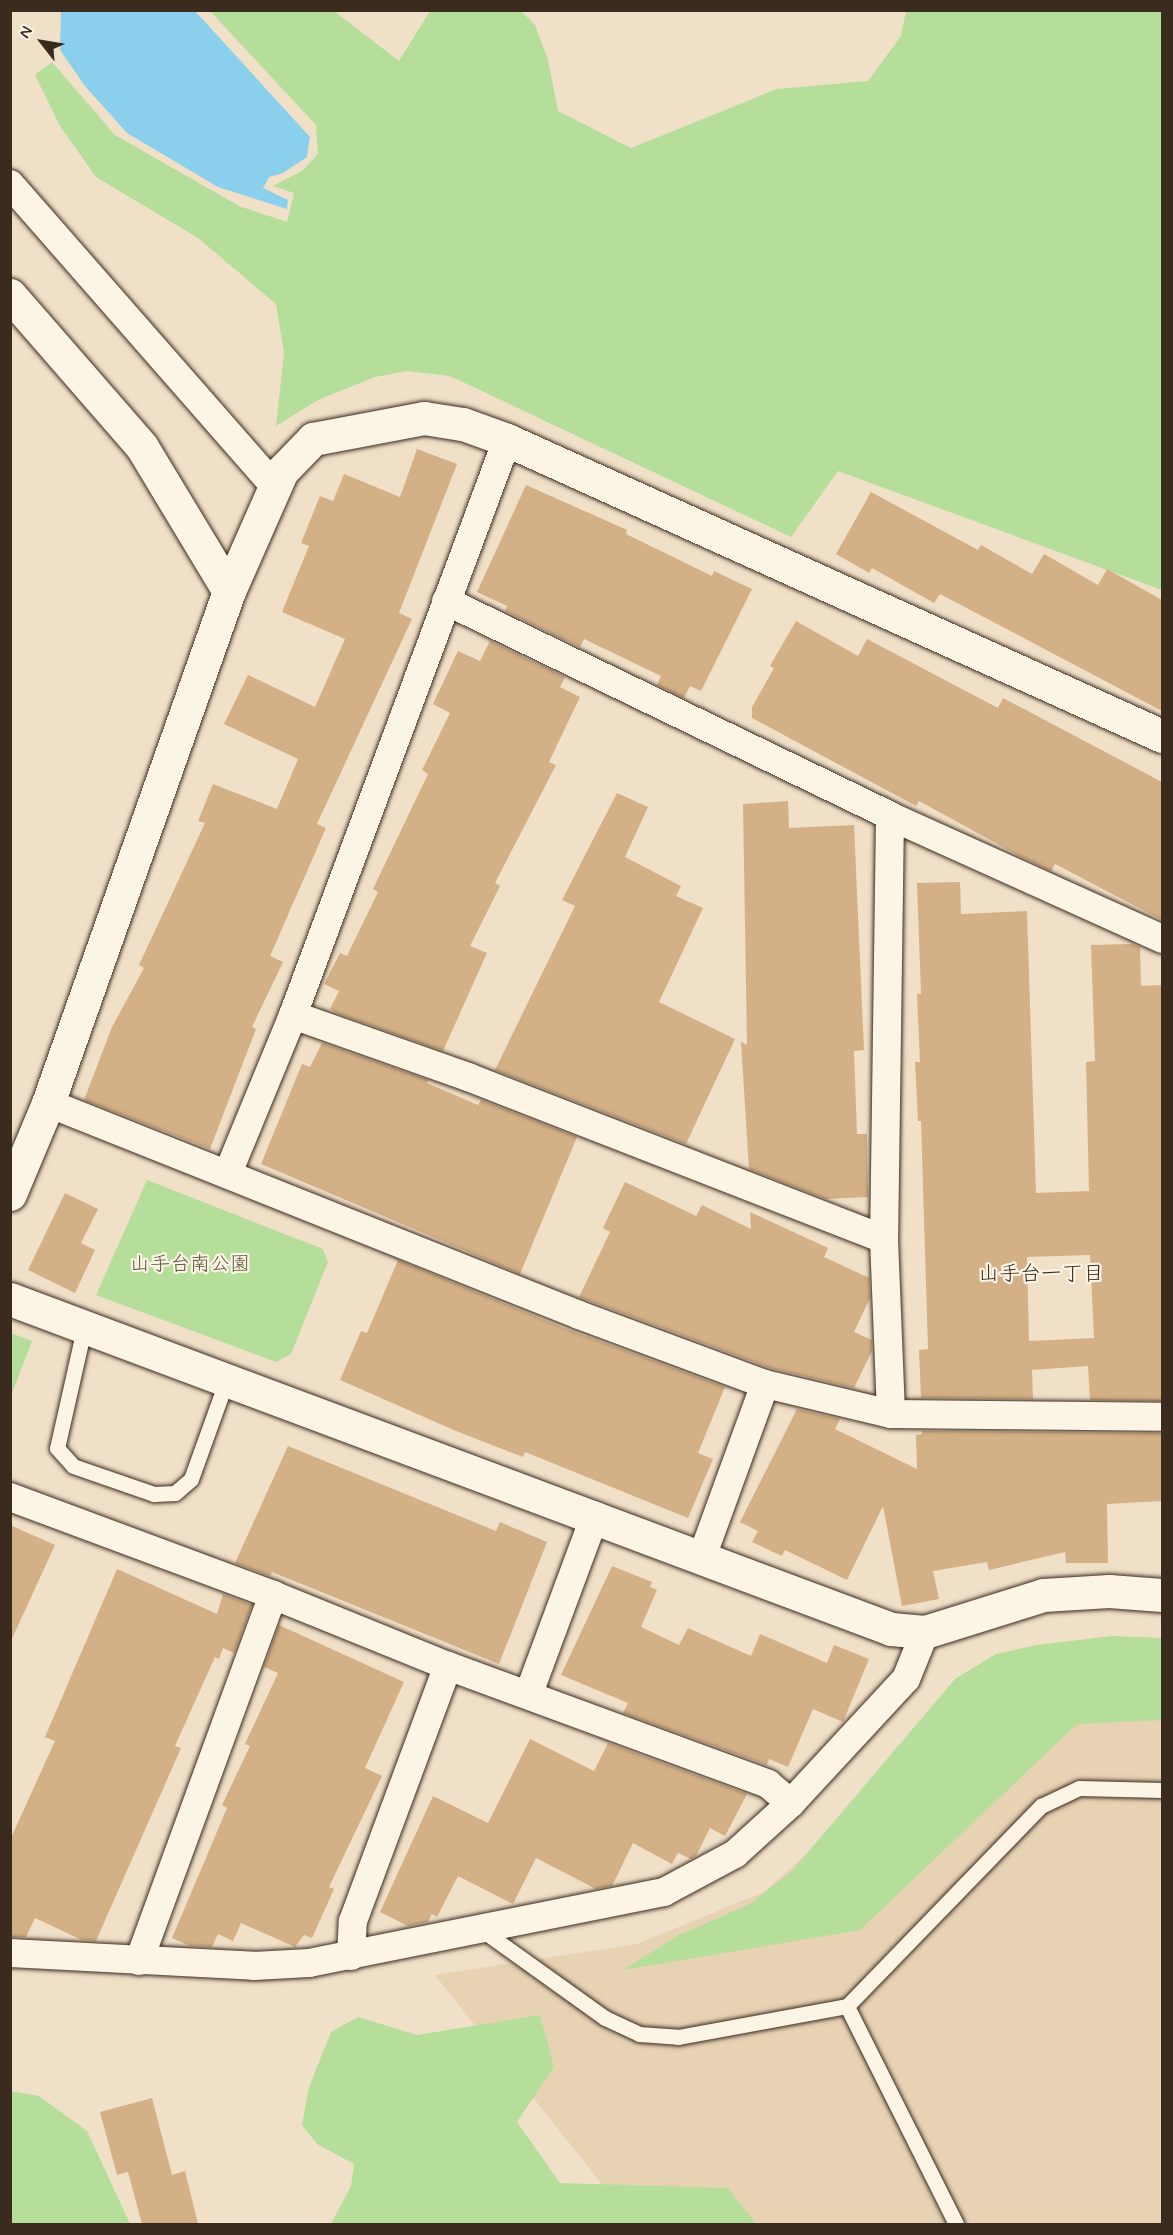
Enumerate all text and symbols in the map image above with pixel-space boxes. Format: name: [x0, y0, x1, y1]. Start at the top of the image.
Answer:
north arrow: [12, 12, 72, 72]
text: N: [14, 22, 38, 42]
park label: 山手台南公園: [130, 1252, 250, 1276]
district label: 山手台一丁目: [978, 1261, 1104, 1287]

